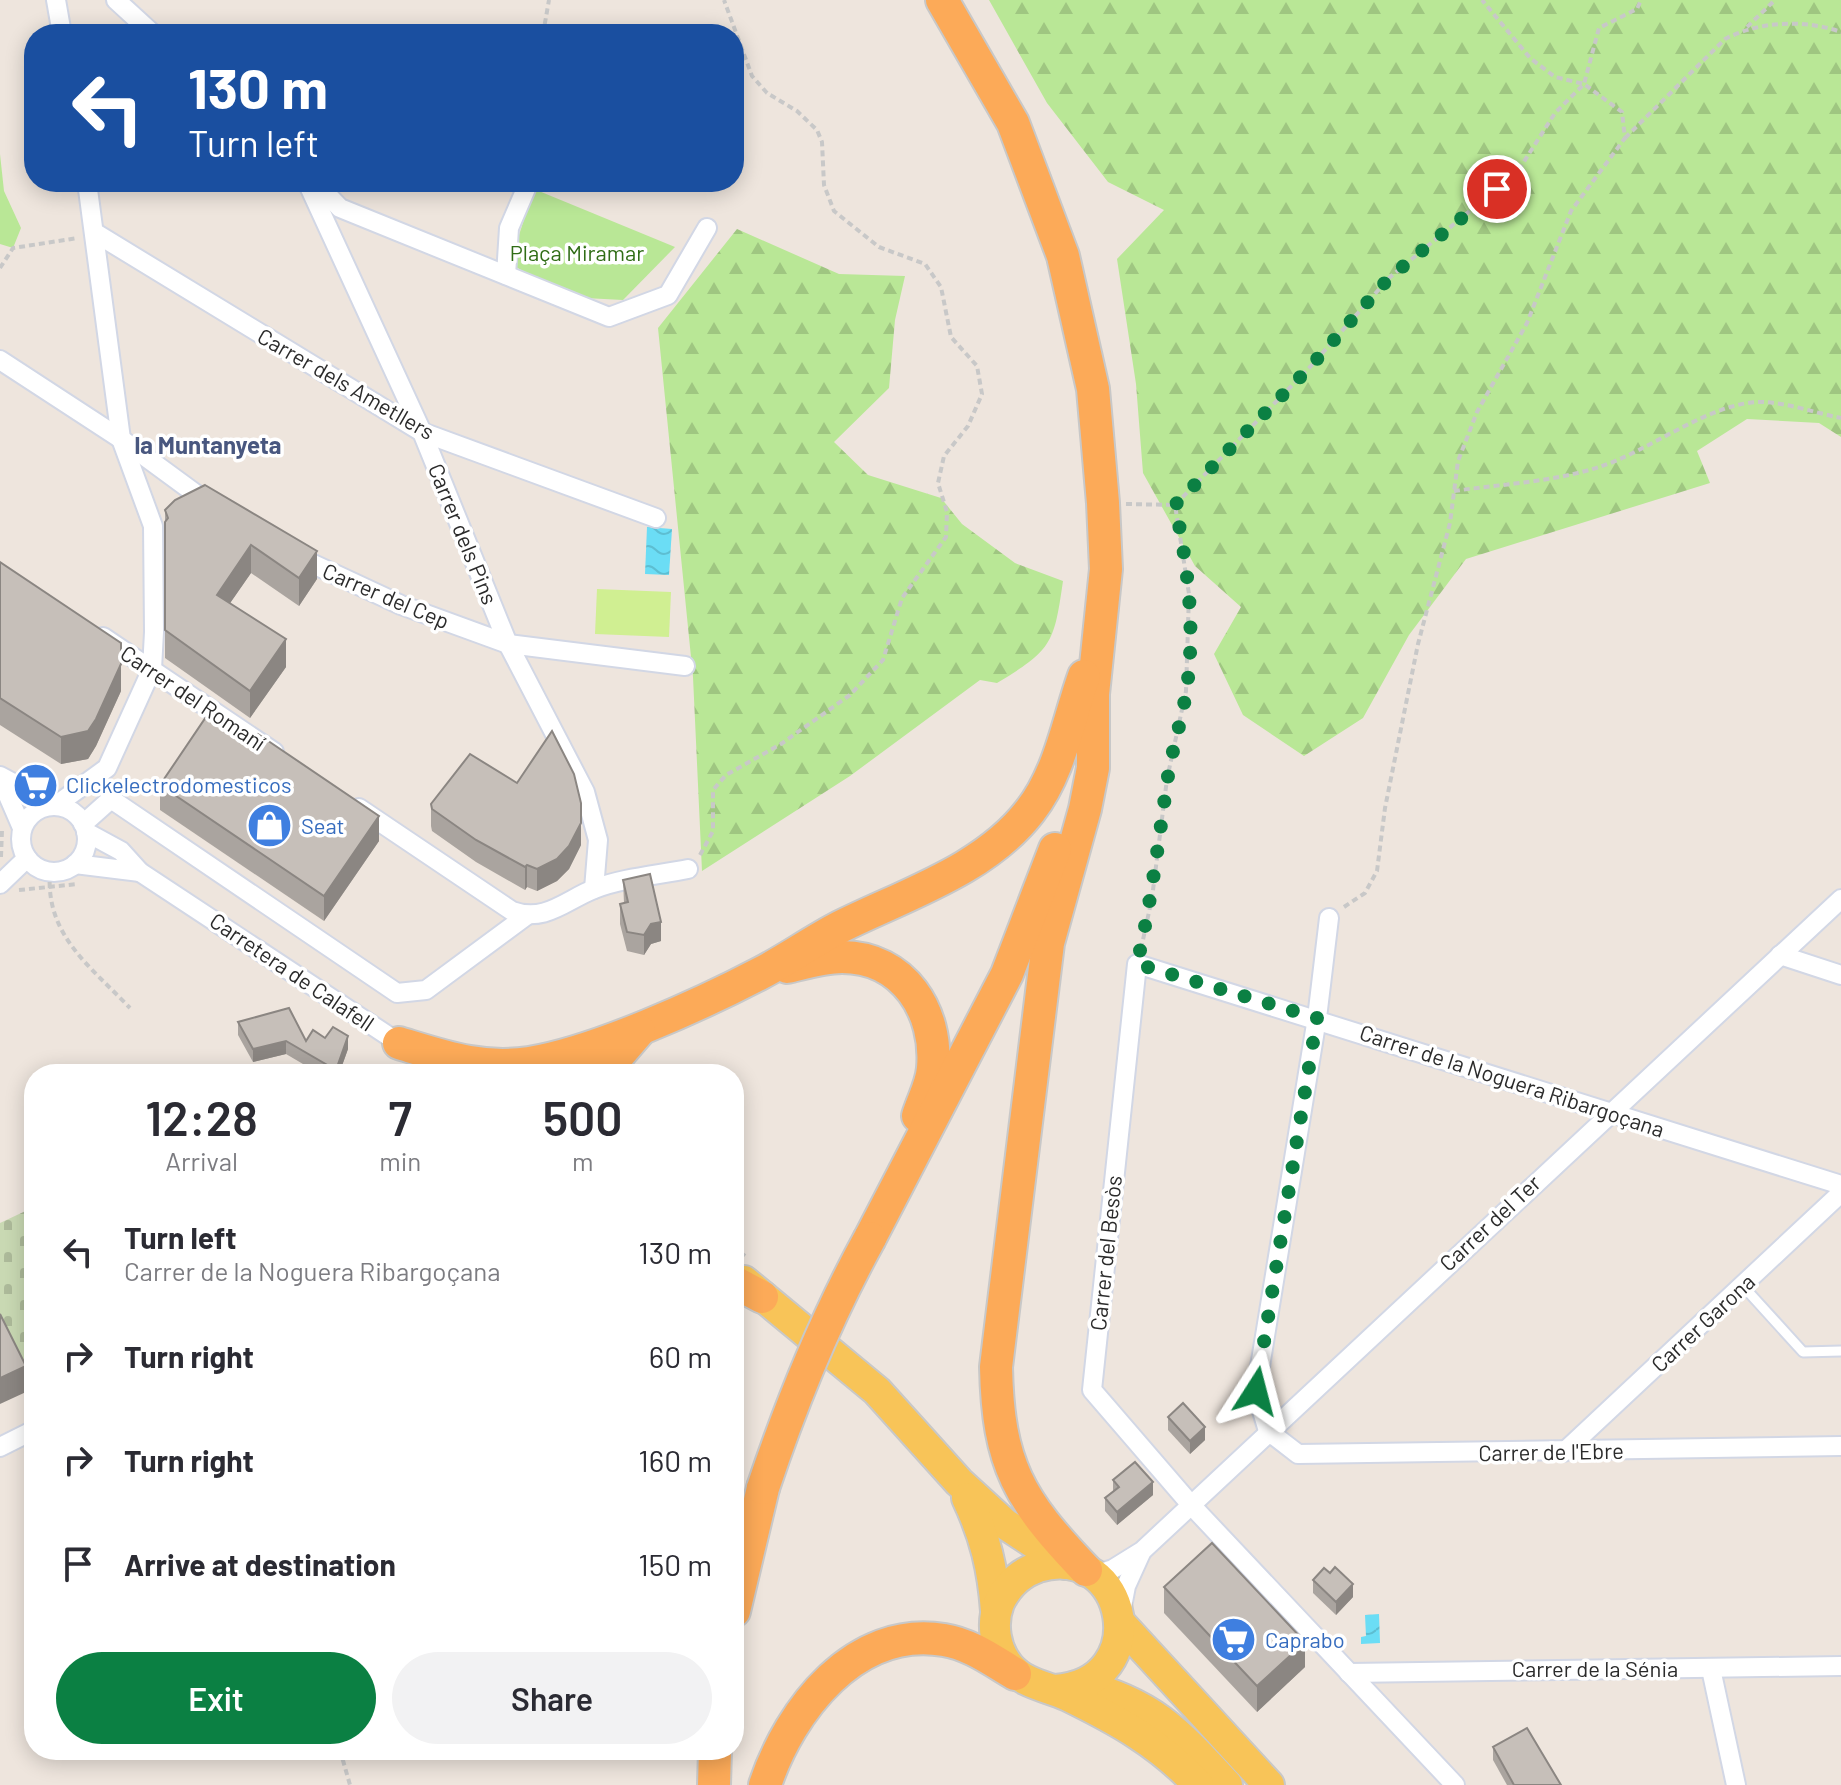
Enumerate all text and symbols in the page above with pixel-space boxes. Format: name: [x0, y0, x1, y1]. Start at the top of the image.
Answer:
text: 130 m: [188, 53, 328, 120]
icon: left: [56, 56, 160, 160]
text: Turn left: [188, 121, 319, 164]
pin: [1463, 155, 1531, 223]
icon: arrive: [1475, 167, 1519, 211]
park label: Plaça Miramar: [510, 239, 644, 265]
street label: Carrer dels Ametllers: [254, 322, 439, 444]
district label: la Muntanyeta: [135, 430, 282, 459]
street label: Carrer dels Pins: [424, 460, 504, 608]
street label: Carrer del Cep: [319, 557, 454, 633]
street label: Carrer del Romaní: [116, 639, 271, 755]
supermarket icon: Clickelectrodomesticos: [11, 761, 59, 809]
place label: Clickelectrodomesticos: [66, 771, 292, 797]
shop icon: Seat: [246, 802, 294, 850]
place label: Seat: [301, 812, 345, 838]
street label: Carretera de Calafell: [206, 907, 380, 1036]
street label: Carrer de la Noguera Ribargoçana: [1357, 1018, 1668, 1142]
text: 12:28: [145, 1088, 258, 1146]
text: 7: [389, 1088, 412, 1146]
text: 500: [543, 1088, 623, 1146]
text: Arrival: [165, 1145, 238, 1176]
text: min: [379, 1145, 421, 1176]
text: m: [572, 1145, 593, 1176]
street label: Carrer del Ter: [1433, 1169, 1545, 1276]
street label: Carrer del Besòs: [1084, 1174, 1126, 1332]
text: Turn left: [124, 1219, 237, 1255]
icon: left: [56, 1230, 100, 1274]
text: 130 m: [638, 1234, 712, 1270]
text: Carrer de la Noguera Ribargoçana: [124, 1255, 501, 1286]
street label: Carrer Garona: [1645, 1268, 1759, 1377]
icon: right: [56, 1334, 100, 1378]
text: Turn right: [124, 1338, 254, 1374]
text: 60 m: [649, 1338, 712, 1374]
position arrow: [1214, 1349, 1298, 1433]
street label: Carrer de l'Ebre: [1478, 1437, 1624, 1465]
icon: right: [56, 1438, 100, 1482]
text: Turn right: [124, 1442, 254, 1478]
text: 160 m: [638, 1442, 712, 1478]
icon: arrive: [56, 1542, 100, 1586]
text: Arrive at destination: [124, 1546, 396, 1582]
text: 150 m: [638, 1546, 712, 1582]
supermarket icon: Caprabo: [1210, 1616, 1258, 1664]
place label: Caprabo: [1265, 1626, 1345, 1652]
button: Exit: [56, 1652, 376, 1744]
button: Share: [392, 1652, 712, 1744]
street label: Carrer de la Sénia: [1512, 1655, 1678, 1681]

